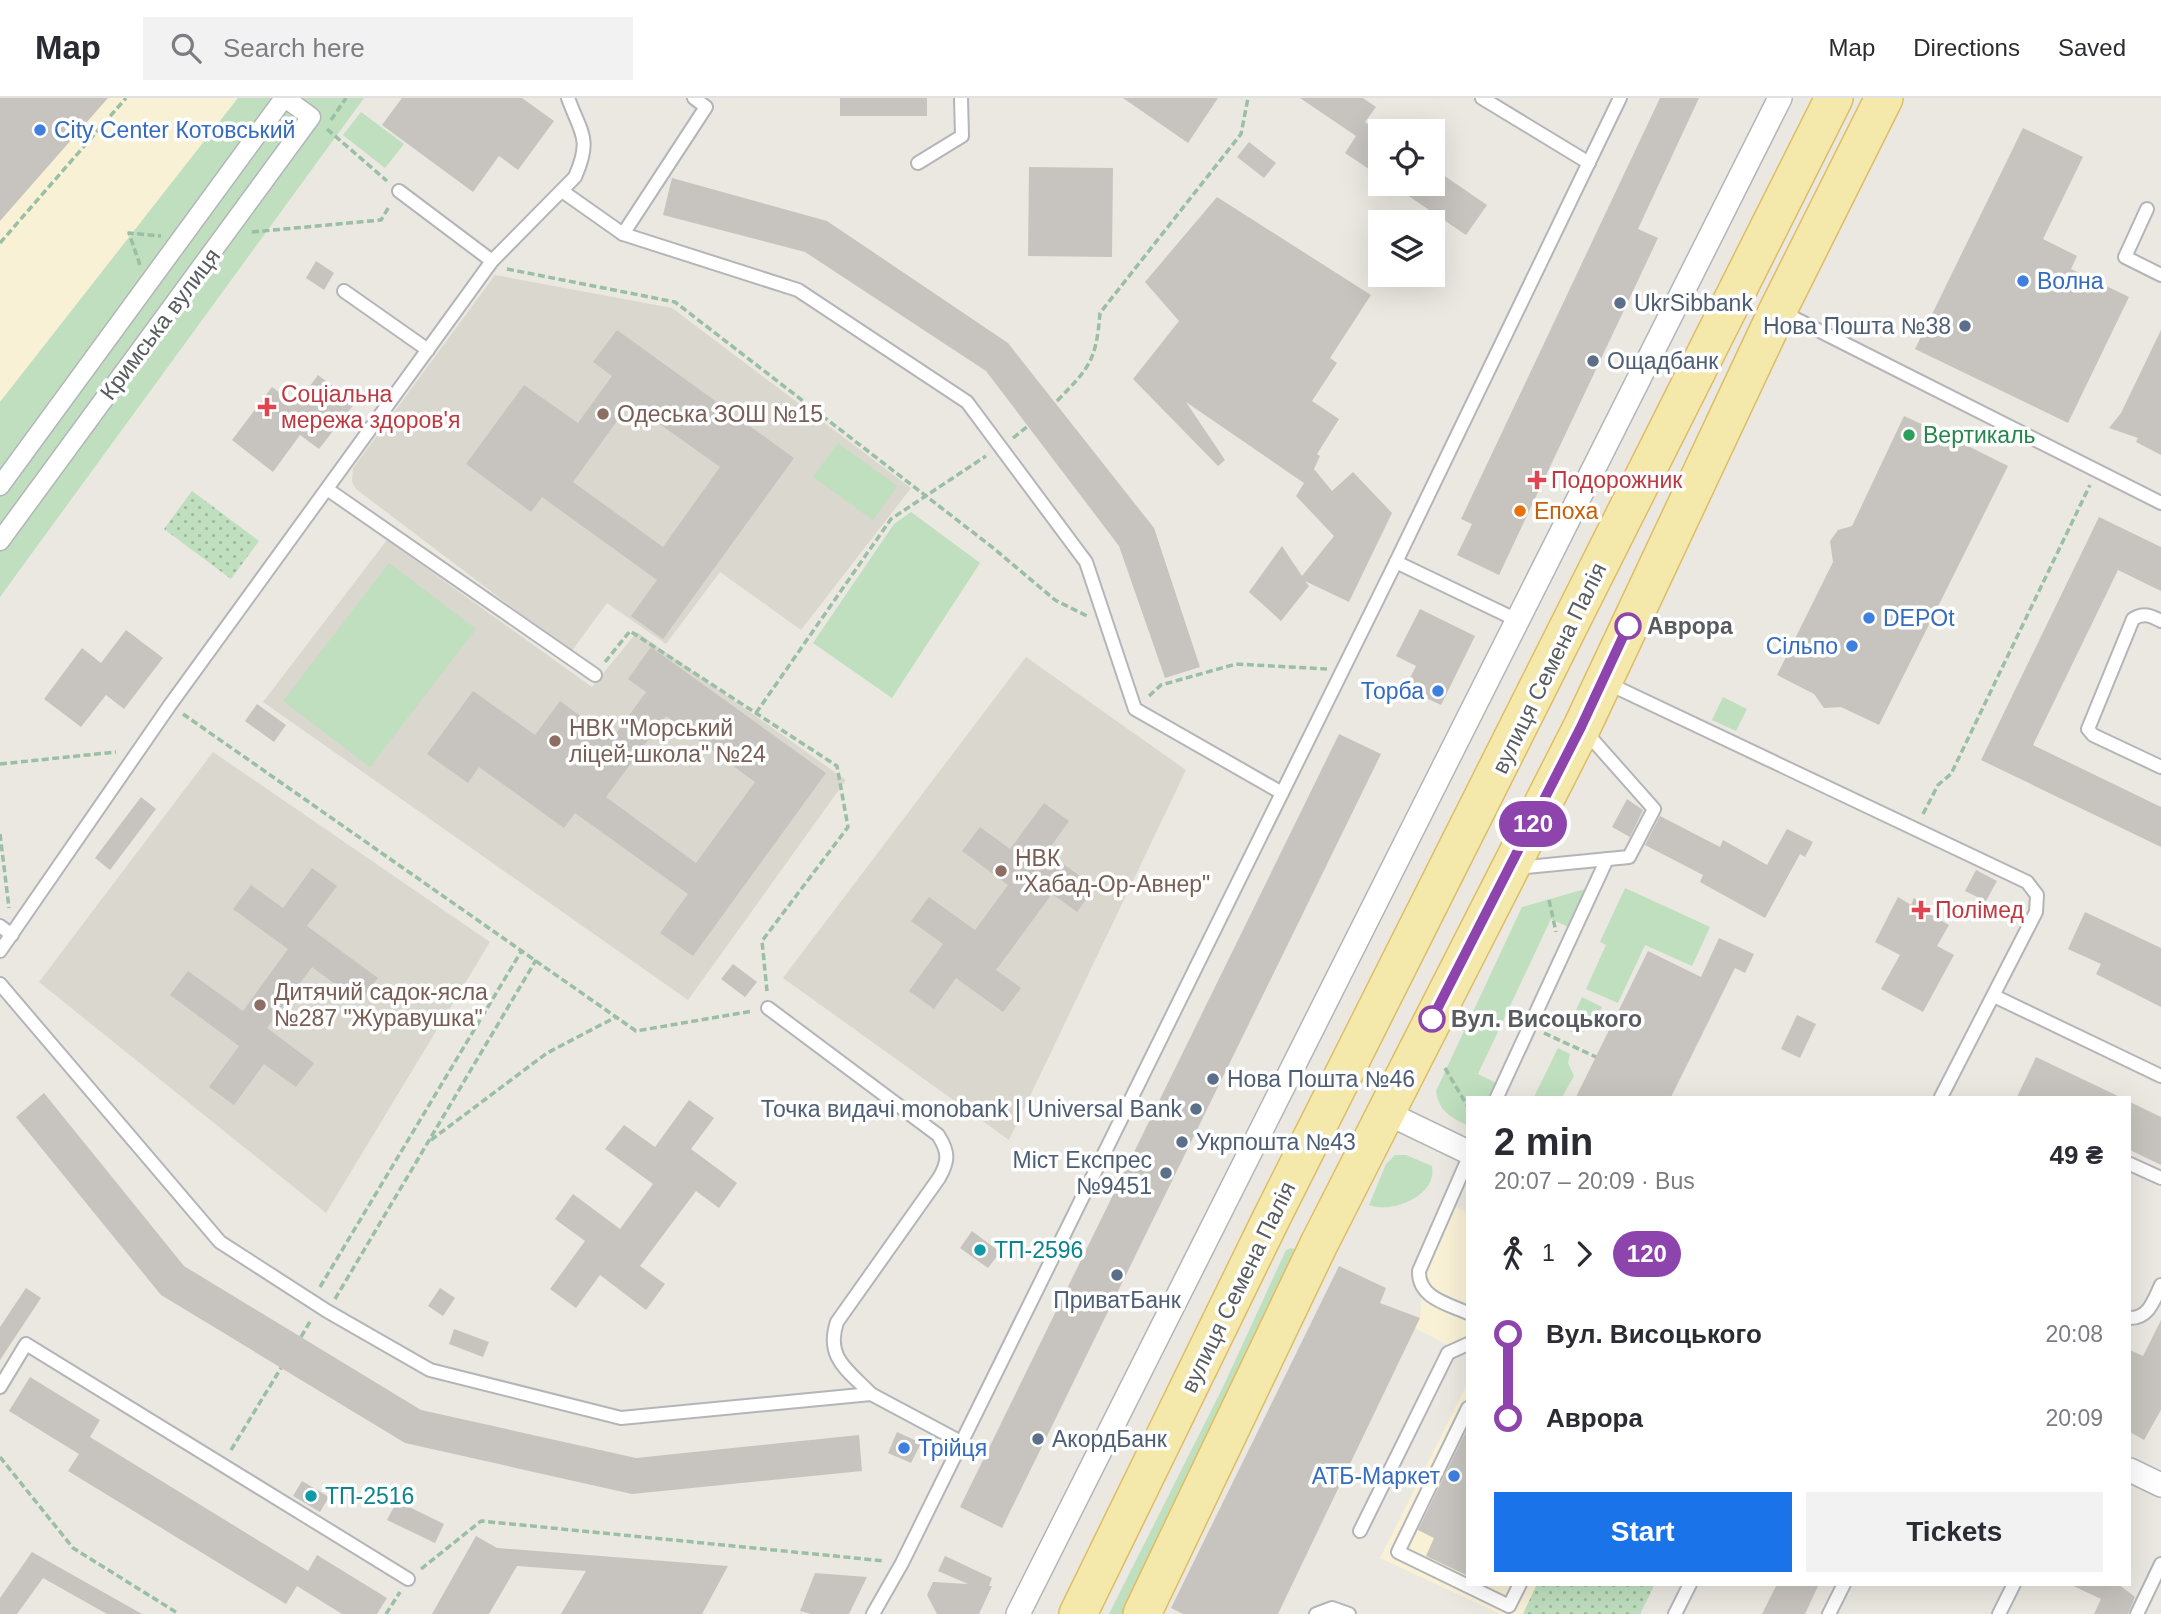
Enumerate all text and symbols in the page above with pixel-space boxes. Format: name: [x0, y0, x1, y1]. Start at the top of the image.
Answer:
search box: [143, 17, 633, 80]
text: Map: [35, 29, 101, 66]
icon: search: [167, 29, 205, 67]
text: Search here: [223, 33, 365, 63]
text: Map: [1829, 34, 1875, 61]
text: Directions: [1913, 34, 2020, 61]
text: Saved: [2058, 34, 2126, 61]
place label: City Center Котовський: [54, 117, 295, 143]
map controls: [1368, 119, 1445, 287]
button: locate: [1368, 119, 1445, 196]
marker: City Center Котовський: [32, 122, 48, 138]
button: layers: [1368, 210, 1445, 287]
street label: Кримська вулиця: [95, 243, 225, 405]
place label: Волна: [2037, 268, 2104, 294]
marker: Волна: [2015, 273, 2031, 289]
place label: UkrSibbank: [1634, 290, 1753, 316]
marker: UkrSibbank: [1612, 295, 1628, 311]
place label: Нова Пошта №38: [1763, 313, 1951, 339]
marker: Нова Пошта №38: [1957, 318, 1973, 334]
place label: Ощадбанк: [1607, 348, 1719, 374]
marker: Ощадбанк: [1585, 353, 1601, 369]
place label: Соціальна мережа здоров'я: [281, 381, 460, 433]
marker: Соціальна мережа здоров'я: [259, 399, 275, 415]
place label: Одеська ЗОШ №15: [617, 401, 823, 427]
marker: Одеська ЗОШ №15: [595, 406, 611, 422]
place label: Вертикаль: [1923, 422, 2036, 448]
marker: Вертикаль: [1901, 427, 1917, 443]
place label: Подорожник: [1551, 467, 1683, 493]
marker: Подорожник: [1529, 472, 1545, 488]
place label: Епоха: [1534, 498, 1599, 524]
marker: Епоха: [1512, 503, 1528, 519]
street label: вулиця Семена Палія: [1487, 558, 1611, 778]
place label: DEPOt: [1883, 605, 1955, 631]
marker: DEPOt: [1861, 610, 1877, 626]
marker: Аврора: [1615, 613, 1641, 639]
place label: Аврора: [1647, 613, 1733, 639]
place label: Сільпо: [1766, 633, 1838, 659]
marker: Сільпо: [1844, 638, 1860, 654]
place label: Торба: [1361, 678, 1424, 704]
marker: Торба: [1430, 683, 1446, 699]
place label: НВК "Морський ліцей-школа" №24: [569, 715, 766, 767]
marker: НВК "Морський ліцей-школа" №24: [547, 733, 563, 749]
line badge: 120: [1493, 801, 1573, 847]
text: 120: [1513, 810, 1553, 837]
place label: НВК "Хабад-Ор-Авнер": [1015, 845, 1210, 897]
marker: НВК "Хабад-Ор-Авнер": [993, 863, 1009, 879]
place label: Полімед: [1935, 897, 2024, 923]
marker: Полімед: [1913, 902, 1929, 918]
place label: Дитячий садок-ясла №287 "Журавушка": [274, 979, 488, 1031]
marker: Дитячий садок-ясла №287 "Журавушка": [252, 997, 268, 1013]
marker: Вул. Висоцького: [1419, 1006, 1445, 1032]
place label: Вул. Висоцького: [1451, 1006, 1642, 1032]
place label: Нова Пошта №46: [1227, 1066, 1415, 1092]
marker: Нова Пошта №46: [1205, 1071, 1221, 1087]
place label: Точка видачі monobank | Universal Bank: [761, 1096, 1182, 1122]
marker: Точка видачі monobank | Universal Bank: [1188, 1101, 1204, 1117]
text: 2 min: [1494, 1121, 1593, 1163]
place label: Укрпошта №43: [1196, 1129, 1356, 1155]
marker: Укрпошта №43: [1174, 1134, 1190, 1150]
text: 49 ₴: [2050, 1140, 2103, 1170]
place label: Міст Експрес №9451: [1013, 1147, 1152, 1199]
marker: Міст Експрес №9451: [1158, 1165, 1174, 1181]
text: 20:07 – 20:09 · Bus: [1494, 1168, 1695, 1194]
street label: вулиця Семена Палія: [1176, 1177, 1300, 1397]
icon: walk: [1494, 1235, 1532, 1273]
icon: forward: [1565, 1235, 1603, 1273]
place label: ТП-2596: [994, 1237, 1083, 1263]
text: 1: [1542, 1240, 1555, 1266]
text: 120: [1627, 1240, 1667, 1267]
marker: ТП-2596: [972, 1242, 988, 1258]
marker: ПриватБанк: [1109, 1267, 1125, 1283]
place label: ПриватБанк: [1053, 1287, 1182, 1313]
text: Вул. Висоцького: [1546, 1319, 1762, 1349]
text: 20:08: [2045, 1321, 2103, 1347]
text: Аврора: [1546, 1403, 1643, 1433]
text: 20:09: [2045, 1405, 2103, 1431]
place label: АкордБанк: [1052, 1426, 1168, 1452]
marker: АкордБанк: [1030, 1431, 1046, 1447]
place label: Трійця: [918, 1435, 987, 1461]
marker: Трійця: [896, 1440, 912, 1456]
place label: АТБ-Маркет: [1312, 1463, 1440, 1489]
marker: АТБ-Маркет: [1446, 1468, 1462, 1484]
place label: ТП-2516: [325, 1483, 414, 1509]
marker: ТП-2516: [303, 1488, 319, 1504]
button: Start: [1494, 1492, 1792, 1572]
button: Tickets: [1806, 1492, 2103, 1572]

